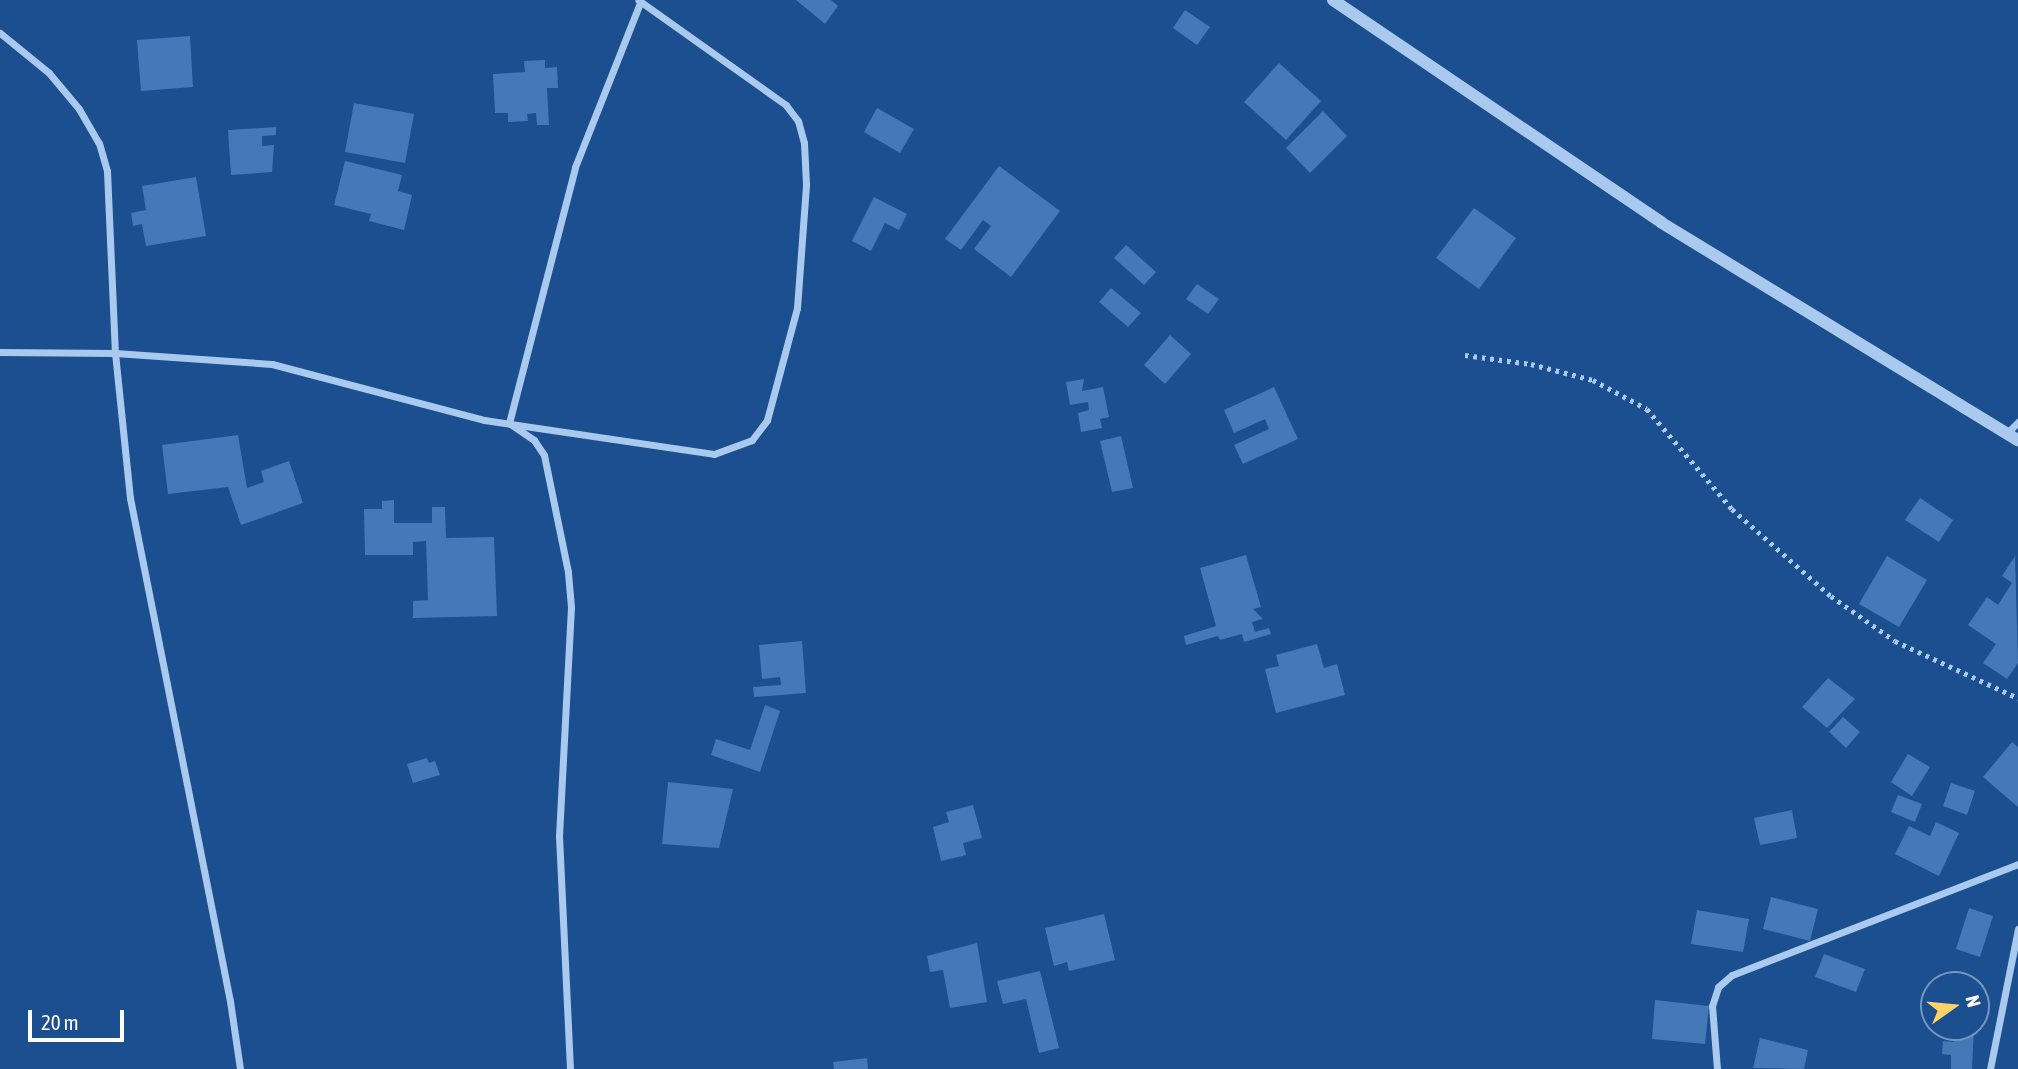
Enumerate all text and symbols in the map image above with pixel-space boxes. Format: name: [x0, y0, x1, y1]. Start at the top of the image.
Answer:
north arrow: [1920, 971, 1990, 1041]
text: N: [1961, 993, 1985, 1009]
scale bar: [32, 996, 128, 1040]
text: 20 m: [41, 1010, 79, 1034]

